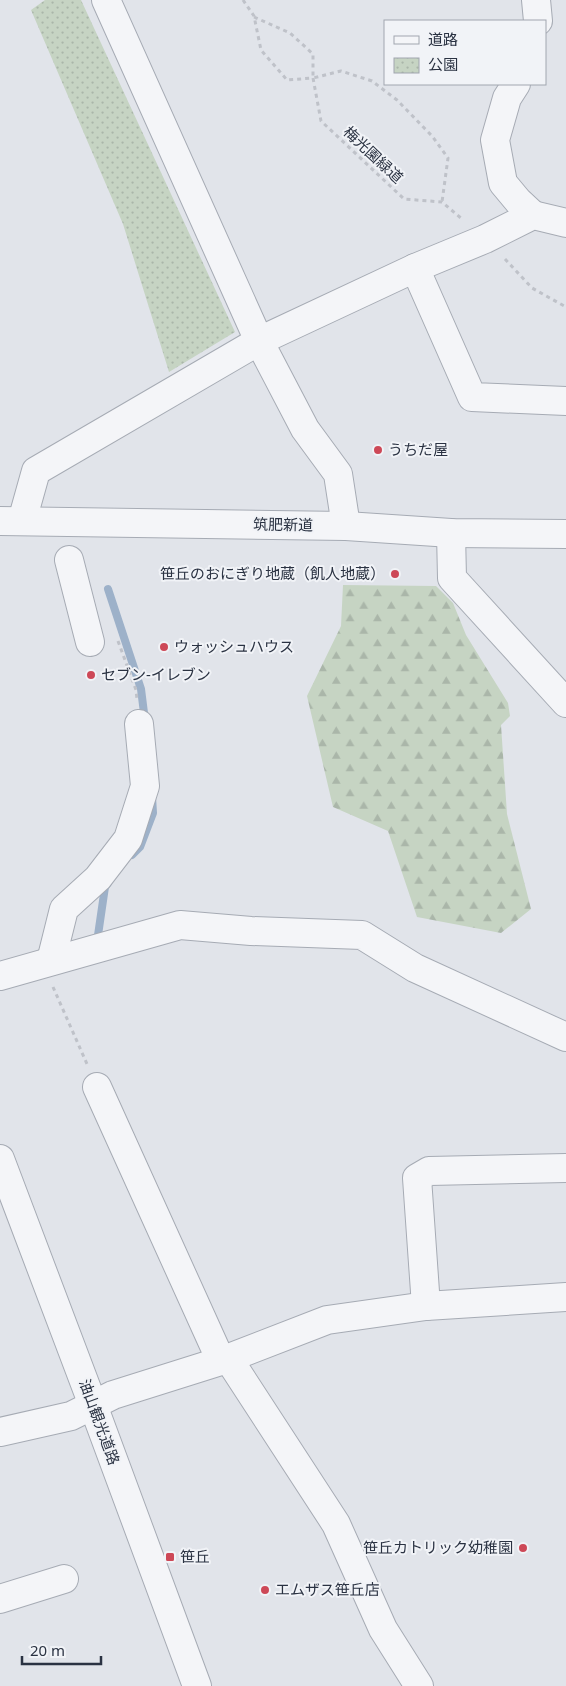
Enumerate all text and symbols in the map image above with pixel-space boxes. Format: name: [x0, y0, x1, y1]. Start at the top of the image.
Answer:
legend: [384, 20, 546, 85]
text: 道路: [428, 29, 458, 49]
text: 公園: [428, 54, 458, 74]
street label: 梅光園緑道: [339, 121, 408, 187]
place label: うちだ屋: [388, 439, 448, 459]
marker: うちだ屋: [372, 444, 384, 456]
street label: 筑肥新道: [253, 513, 313, 535]
place label: 笹丘のおにぎり地蔵（飢人地蔵）: [160, 563, 385, 583]
marker: 笹丘のおにぎり地蔵（飢人地蔵）: [389, 568, 401, 580]
place label: ウォッシュハウス: [174, 636, 294, 656]
marker: ウォッシュハウス: [158, 641, 170, 653]
place label: セブン-イレブン: [101, 664, 211, 684]
marker: セブン-イレブン: [85, 669, 97, 681]
street label: 油山観光道路: [75, 1376, 125, 1467]
place label: 笹丘カトリック幼稚園: [363, 1537, 513, 1557]
marker: 笹丘カトリック幼稚園: [517, 1542, 529, 1554]
place label: 笹丘: [180, 1546, 210, 1566]
marker: 笹丘: [164, 1551, 176, 1563]
place label: エムザス笹丘店: [275, 1579, 380, 1599]
marker: エムザス笹丘店: [259, 1584, 271, 1596]
scale bar: [22, 1634, 101, 1666]
text: 20 m: [30, 1640, 65, 1660]

